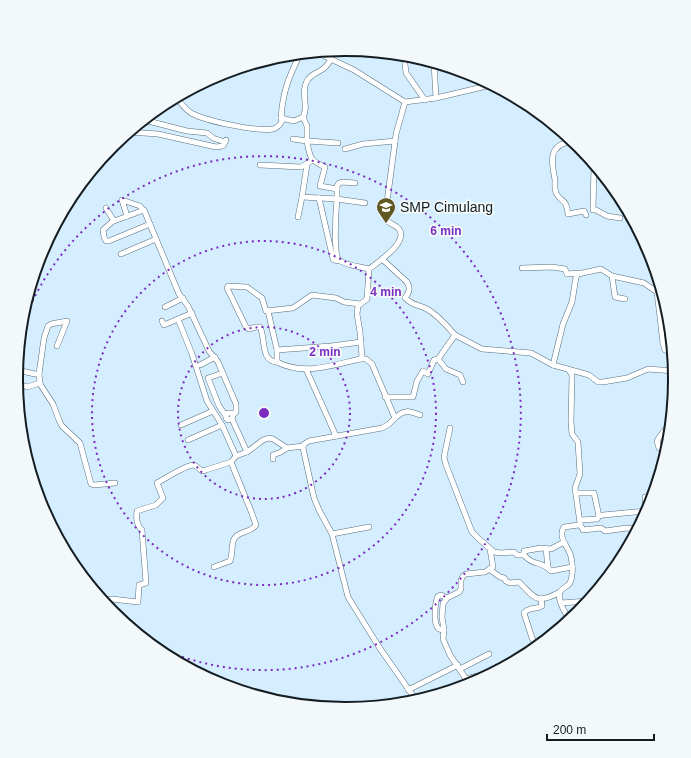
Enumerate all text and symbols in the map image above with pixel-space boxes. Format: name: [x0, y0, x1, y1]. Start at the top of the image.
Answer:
school or university icon: SMP Cimulang: [375, 196, 397, 224]
place label: SMP Cimulang: [400, 199, 493, 215]
text: 6 min: [430, 224, 462, 238]
text: 4 min: [370, 285, 402, 299]
text: 2 min: [309, 345, 341, 359]
centre of rings: [257, 406, 271, 420]
scale bar: [547, 716, 654, 742]
text: 200 m: [553, 723, 586, 737]

